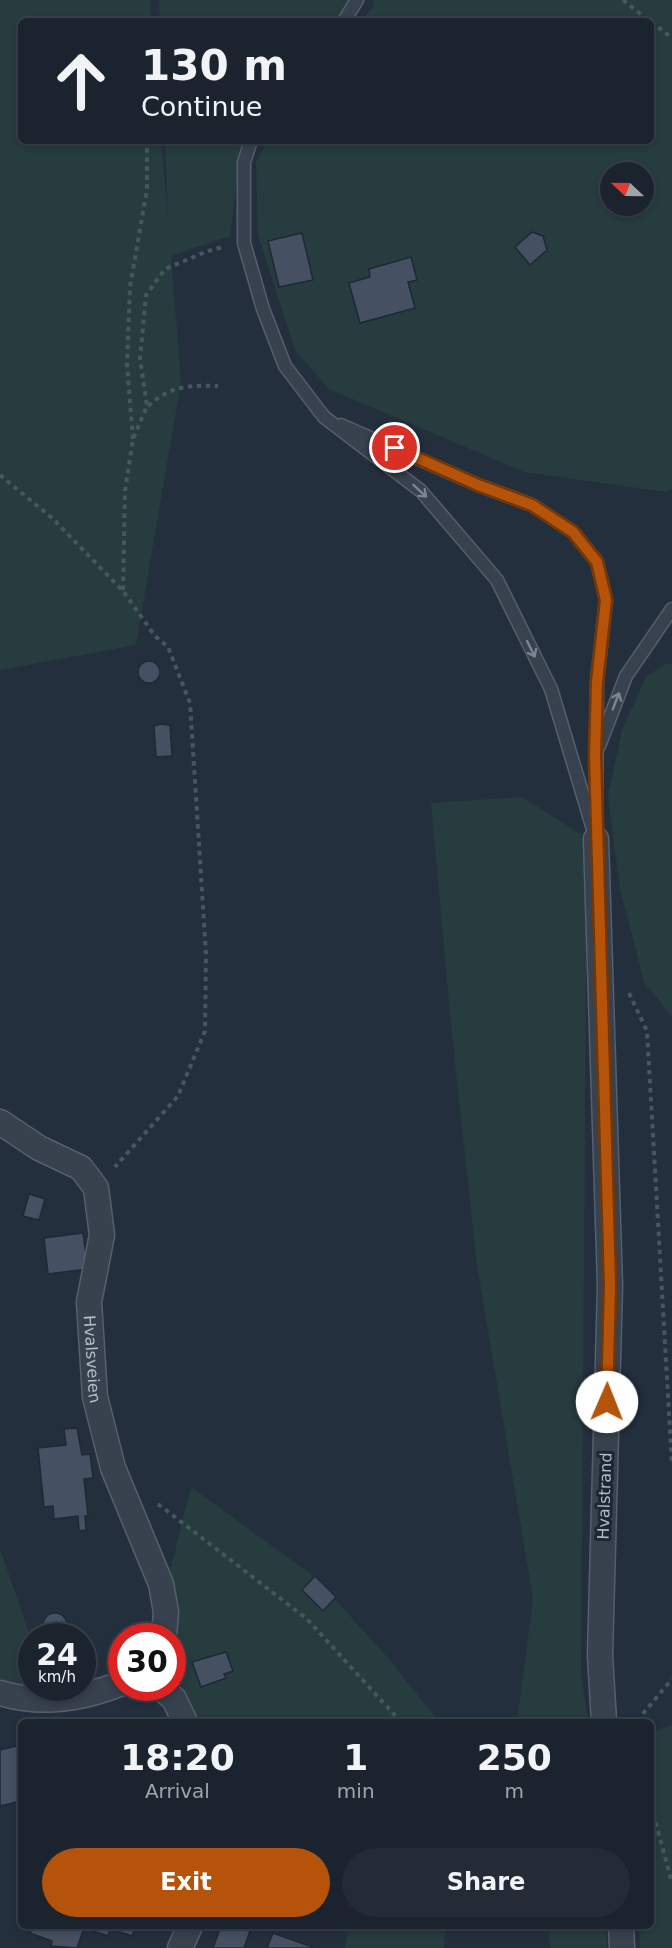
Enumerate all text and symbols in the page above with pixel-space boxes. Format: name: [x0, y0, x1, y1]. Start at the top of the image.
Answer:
text: 130 m: [141, 41, 287, 90]
icon: ahead: [42, 42, 120, 120]
text: Continue: [141, 91, 262, 122]
north arrow: [600, 162, 654, 216]
map controls: [600, 162, 654, 216]
pin: [369, 422, 420, 473]
icon: arrive: [378, 431, 411, 464]
one-way arrow: [412, 484, 427, 498]
one-way arrow: [526, 640, 538, 658]
one-way arrow: [611, 692, 622, 710]
street label: Hvalsveien: [80, 1314, 105, 1405]
position arrow: [575, 1370, 639, 1434]
street label: Hvalstrand: [593, 1452, 616, 1540]
speed limit sign: 30: [108, 1623, 186, 1701]
text: 24: [36, 1637, 78, 1672]
text: km/h: [38, 1668, 76, 1686]
text: 18:20: [120, 1737, 235, 1778]
text: 1: [343, 1737, 368, 1778]
text: 250: [477, 1737, 552, 1778]
text: Arrival: [145, 1779, 210, 1803]
text: min: [337, 1779, 375, 1803]
text: m: [505, 1779, 524, 1803]
button: Exit: [42, 1848, 330, 1917]
button: Share: [342, 1848, 630, 1917]

